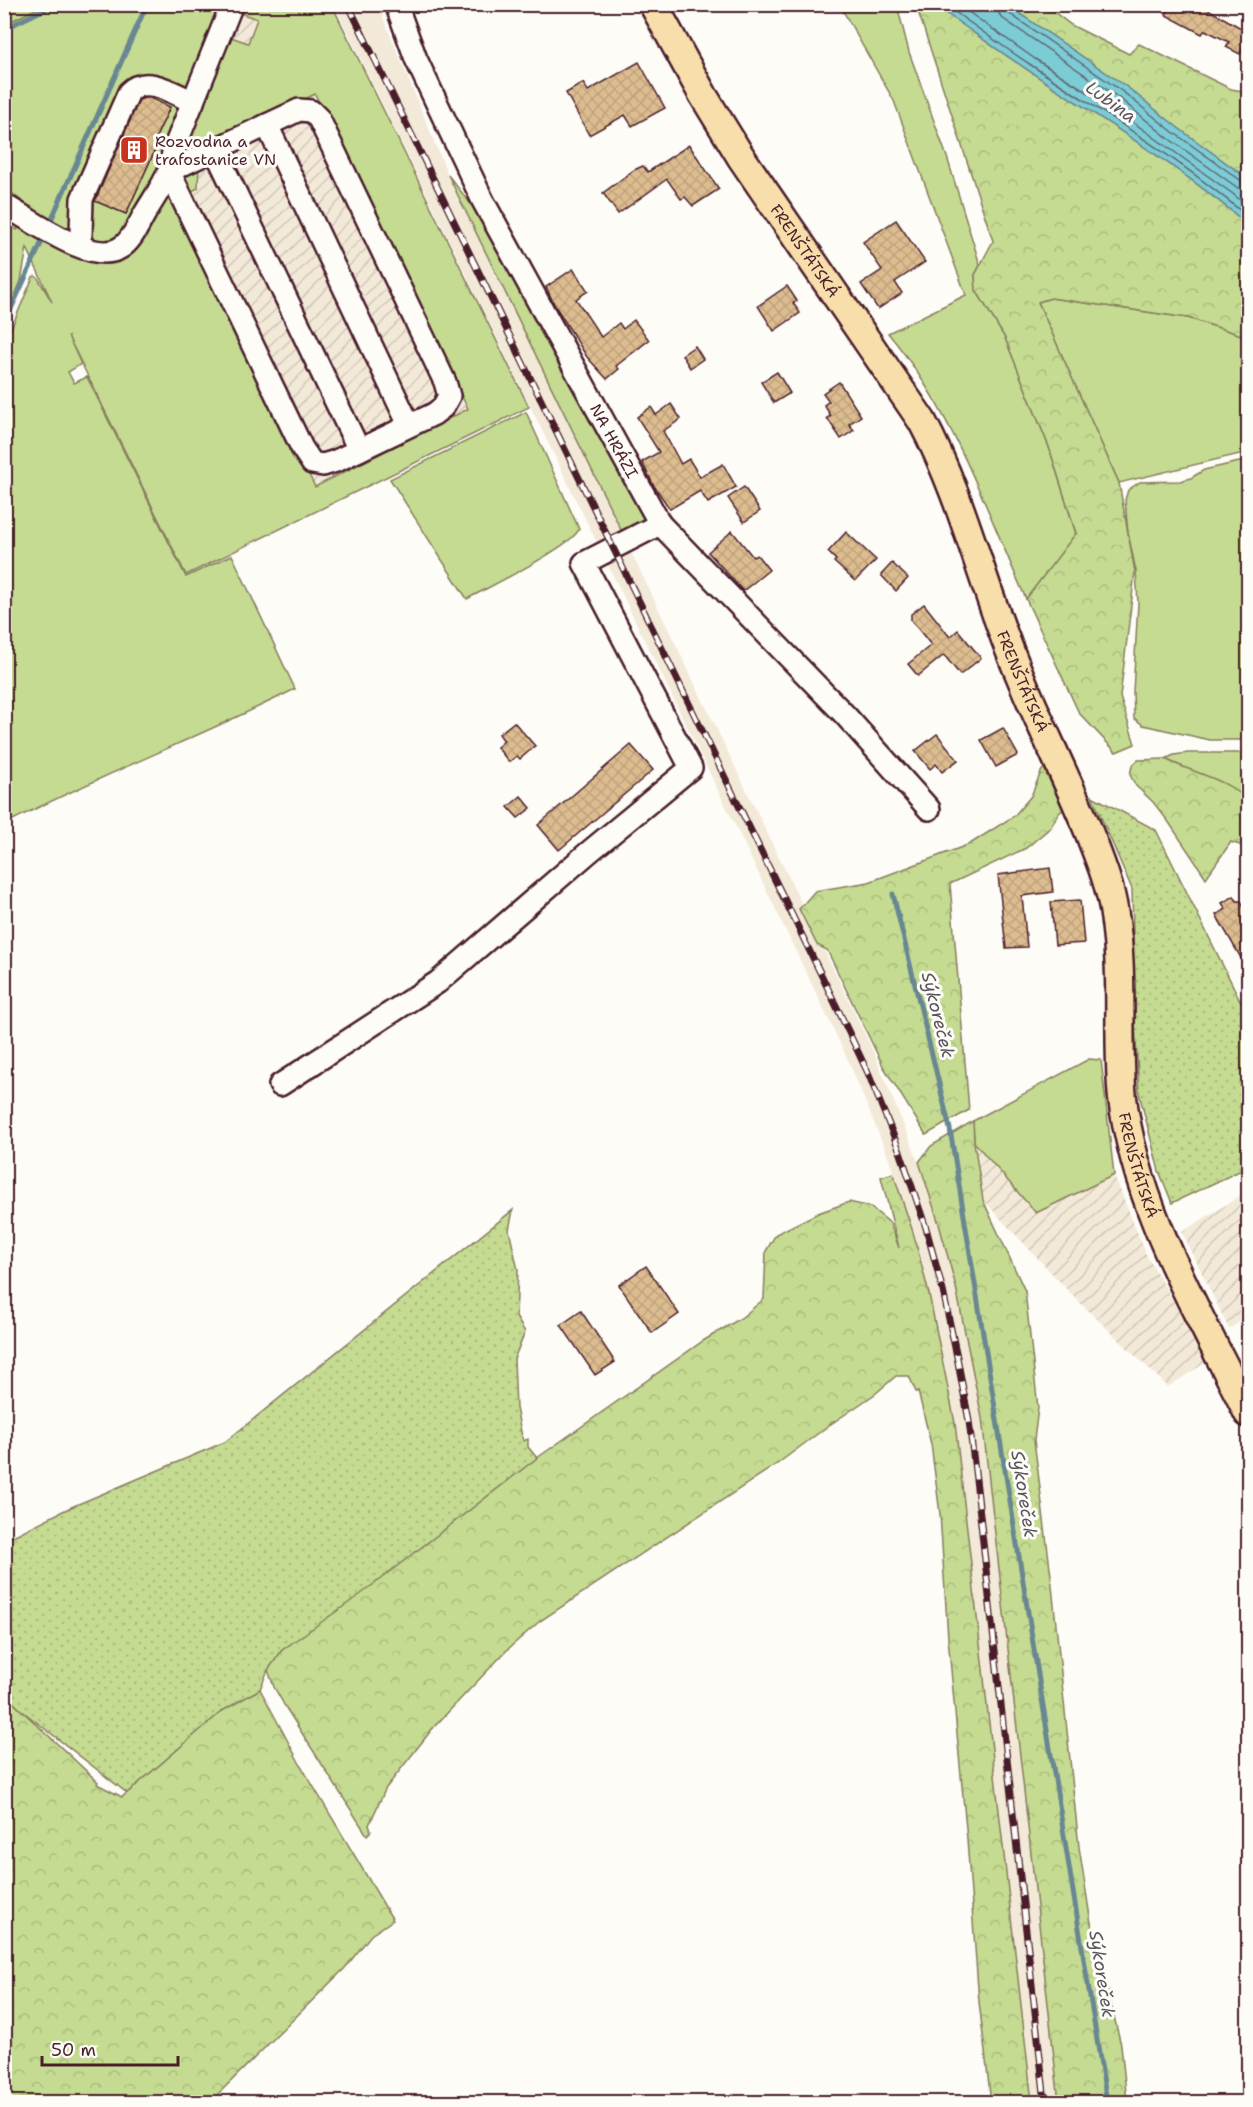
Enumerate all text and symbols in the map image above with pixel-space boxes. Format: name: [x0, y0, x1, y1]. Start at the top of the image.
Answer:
water label: Lubina: [1081, 75, 1141, 129]
place label: Rozvodna a trafostanice VN: [155, 131, 276, 170]
building icon: Rozvodna a trafostanice VN: [118, 134, 150, 166]
street label: FRENŠTÁTSKÁ: [766, 200, 845, 301]
street label: NA HRÁZI: [586, 400, 643, 482]
street label: FRENŠTÁTSKÁ: [992, 627, 1054, 736]
water label: Sýkoreček: [916, 969, 960, 1061]
street label: FRENŠTÁTSKÁ: [1114, 1111, 1164, 1221]
water label: Sýkoreček: [1005, 1449, 1043, 1540]
water label: Sýkoreček: [1083, 1929, 1121, 2020]
scale bar: [42, 2029, 178, 2067]
text: 50 m: [51, 2038, 96, 2062]

